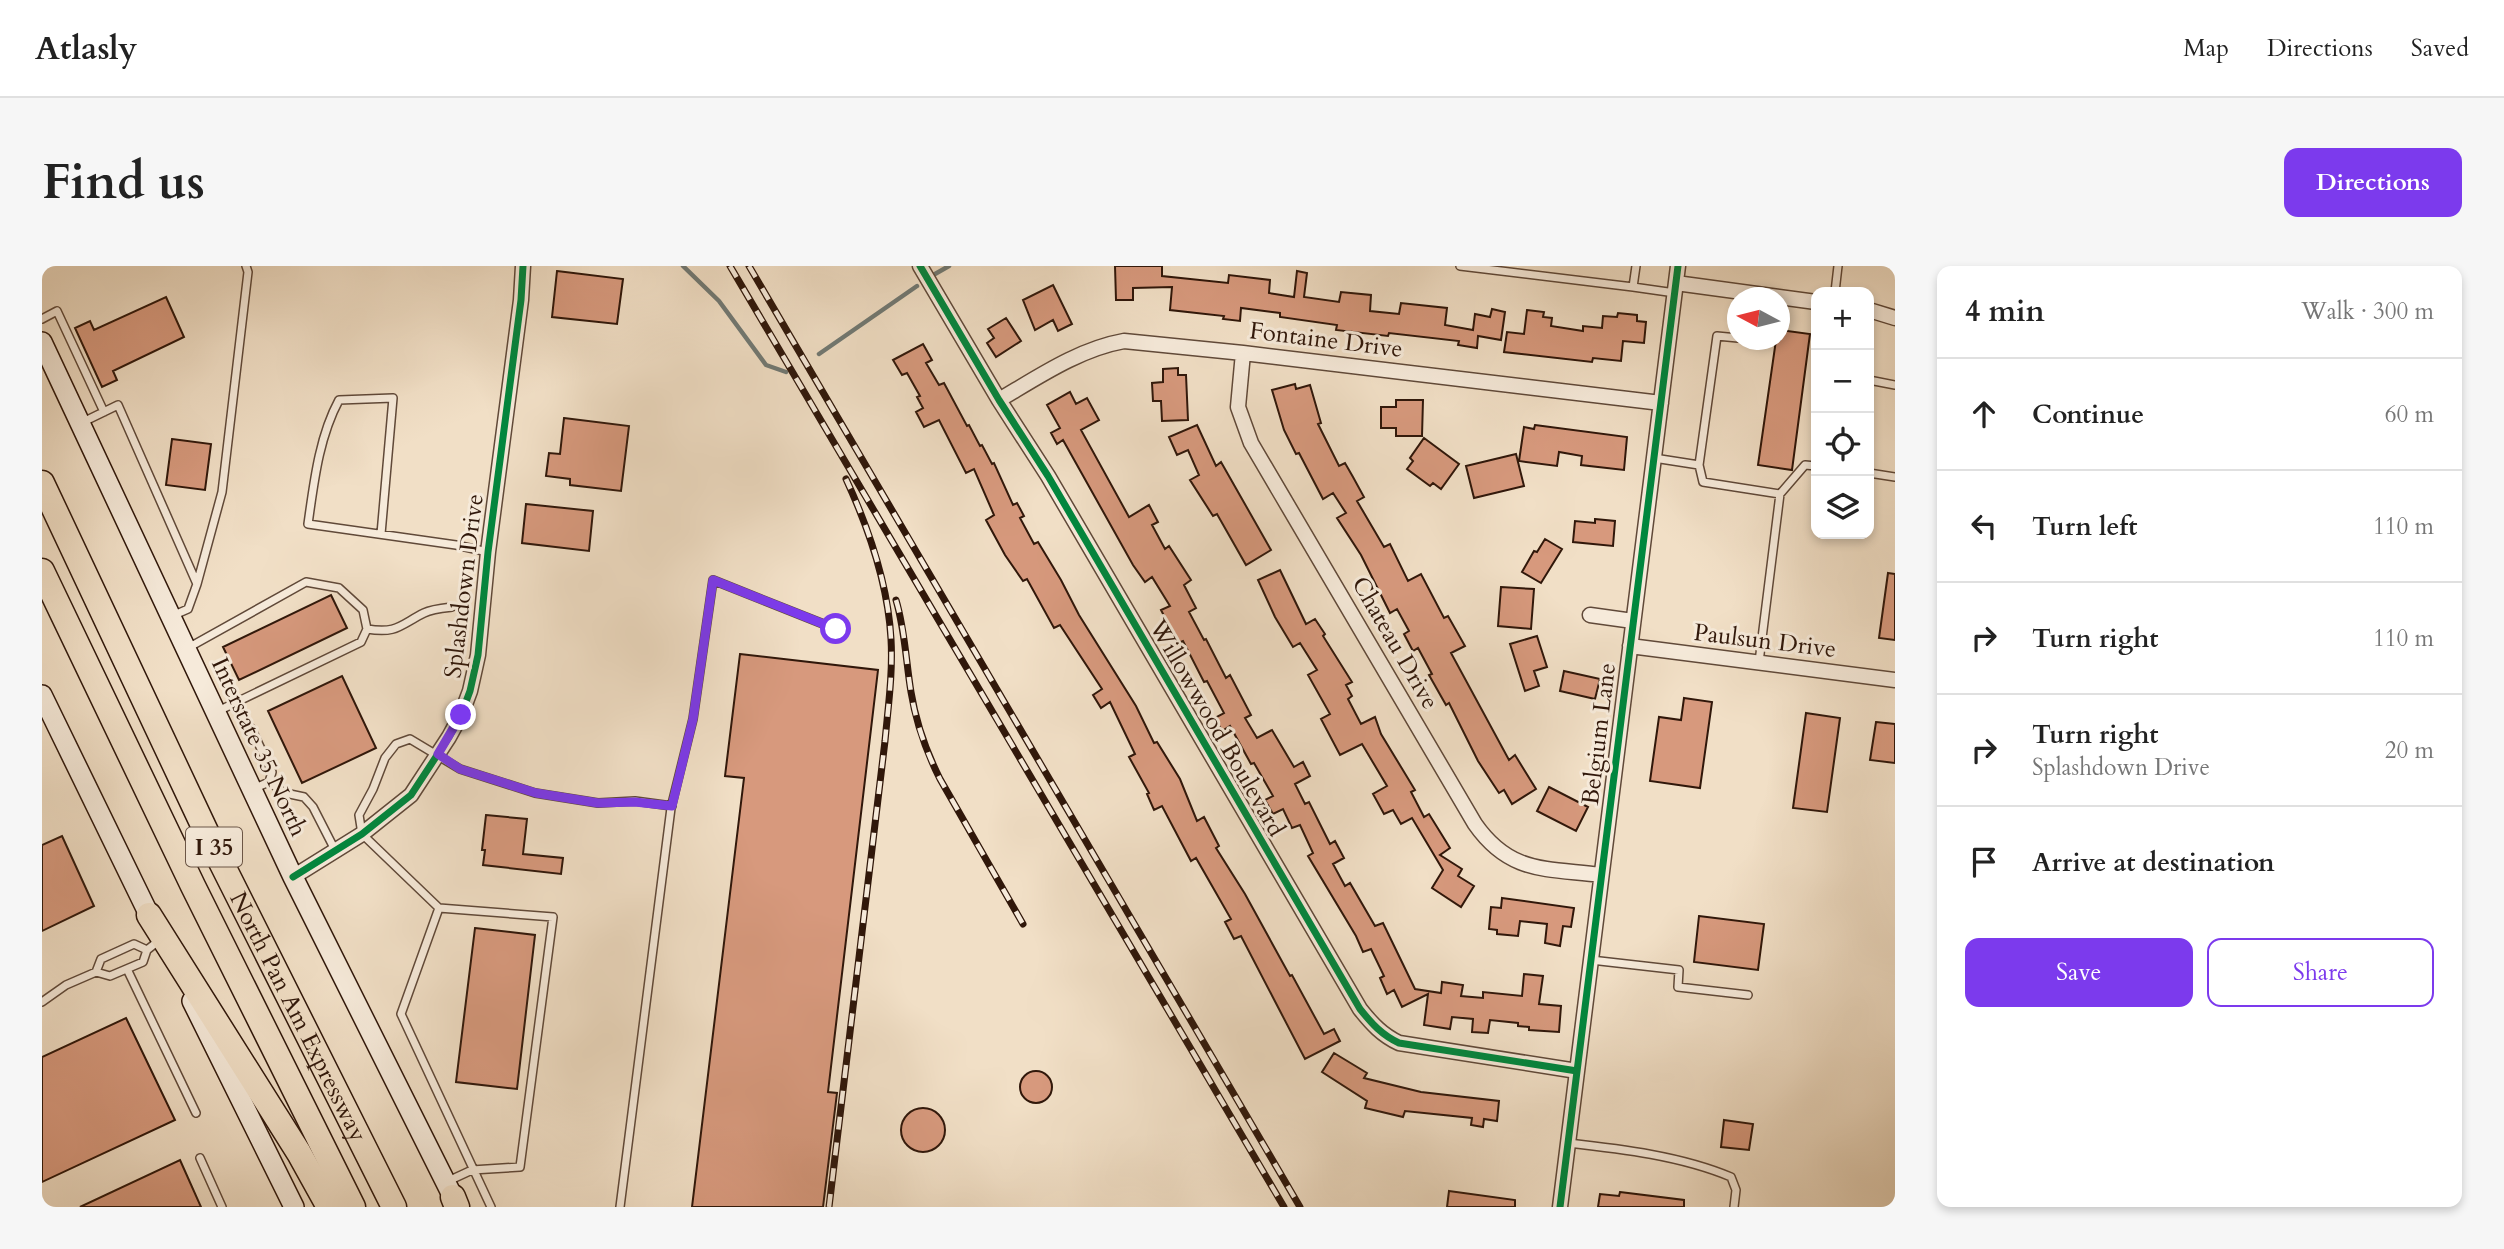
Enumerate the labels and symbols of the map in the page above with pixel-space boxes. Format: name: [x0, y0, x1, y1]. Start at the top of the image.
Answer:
north arrow: [1727, 287, 1790, 350]
street label: Fontaine Drive: [1248, 314, 1404, 366]
street label: Splashdown Drive: [436, 492, 492, 680]
street label: Chateau Drive: [1344, 570, 1446, 716]
route start: [820, 613, 851, 644]
street label: Willowwood Boulevard: [1141, 613, 1293, 843]
street label: Paulsun Drive: [1692, 616, 1838, 666]
street label: Interstate 35 North: [203, 652, 315, 842]
street label: Belgium Lane: [1574, 661, 1624, 807]
route end: [445, 699, 476, 730]
road number: I 35: [186, 828, 242, 866]
street label: North Pan Am Expressway: [222, 886, 375, 1147]

